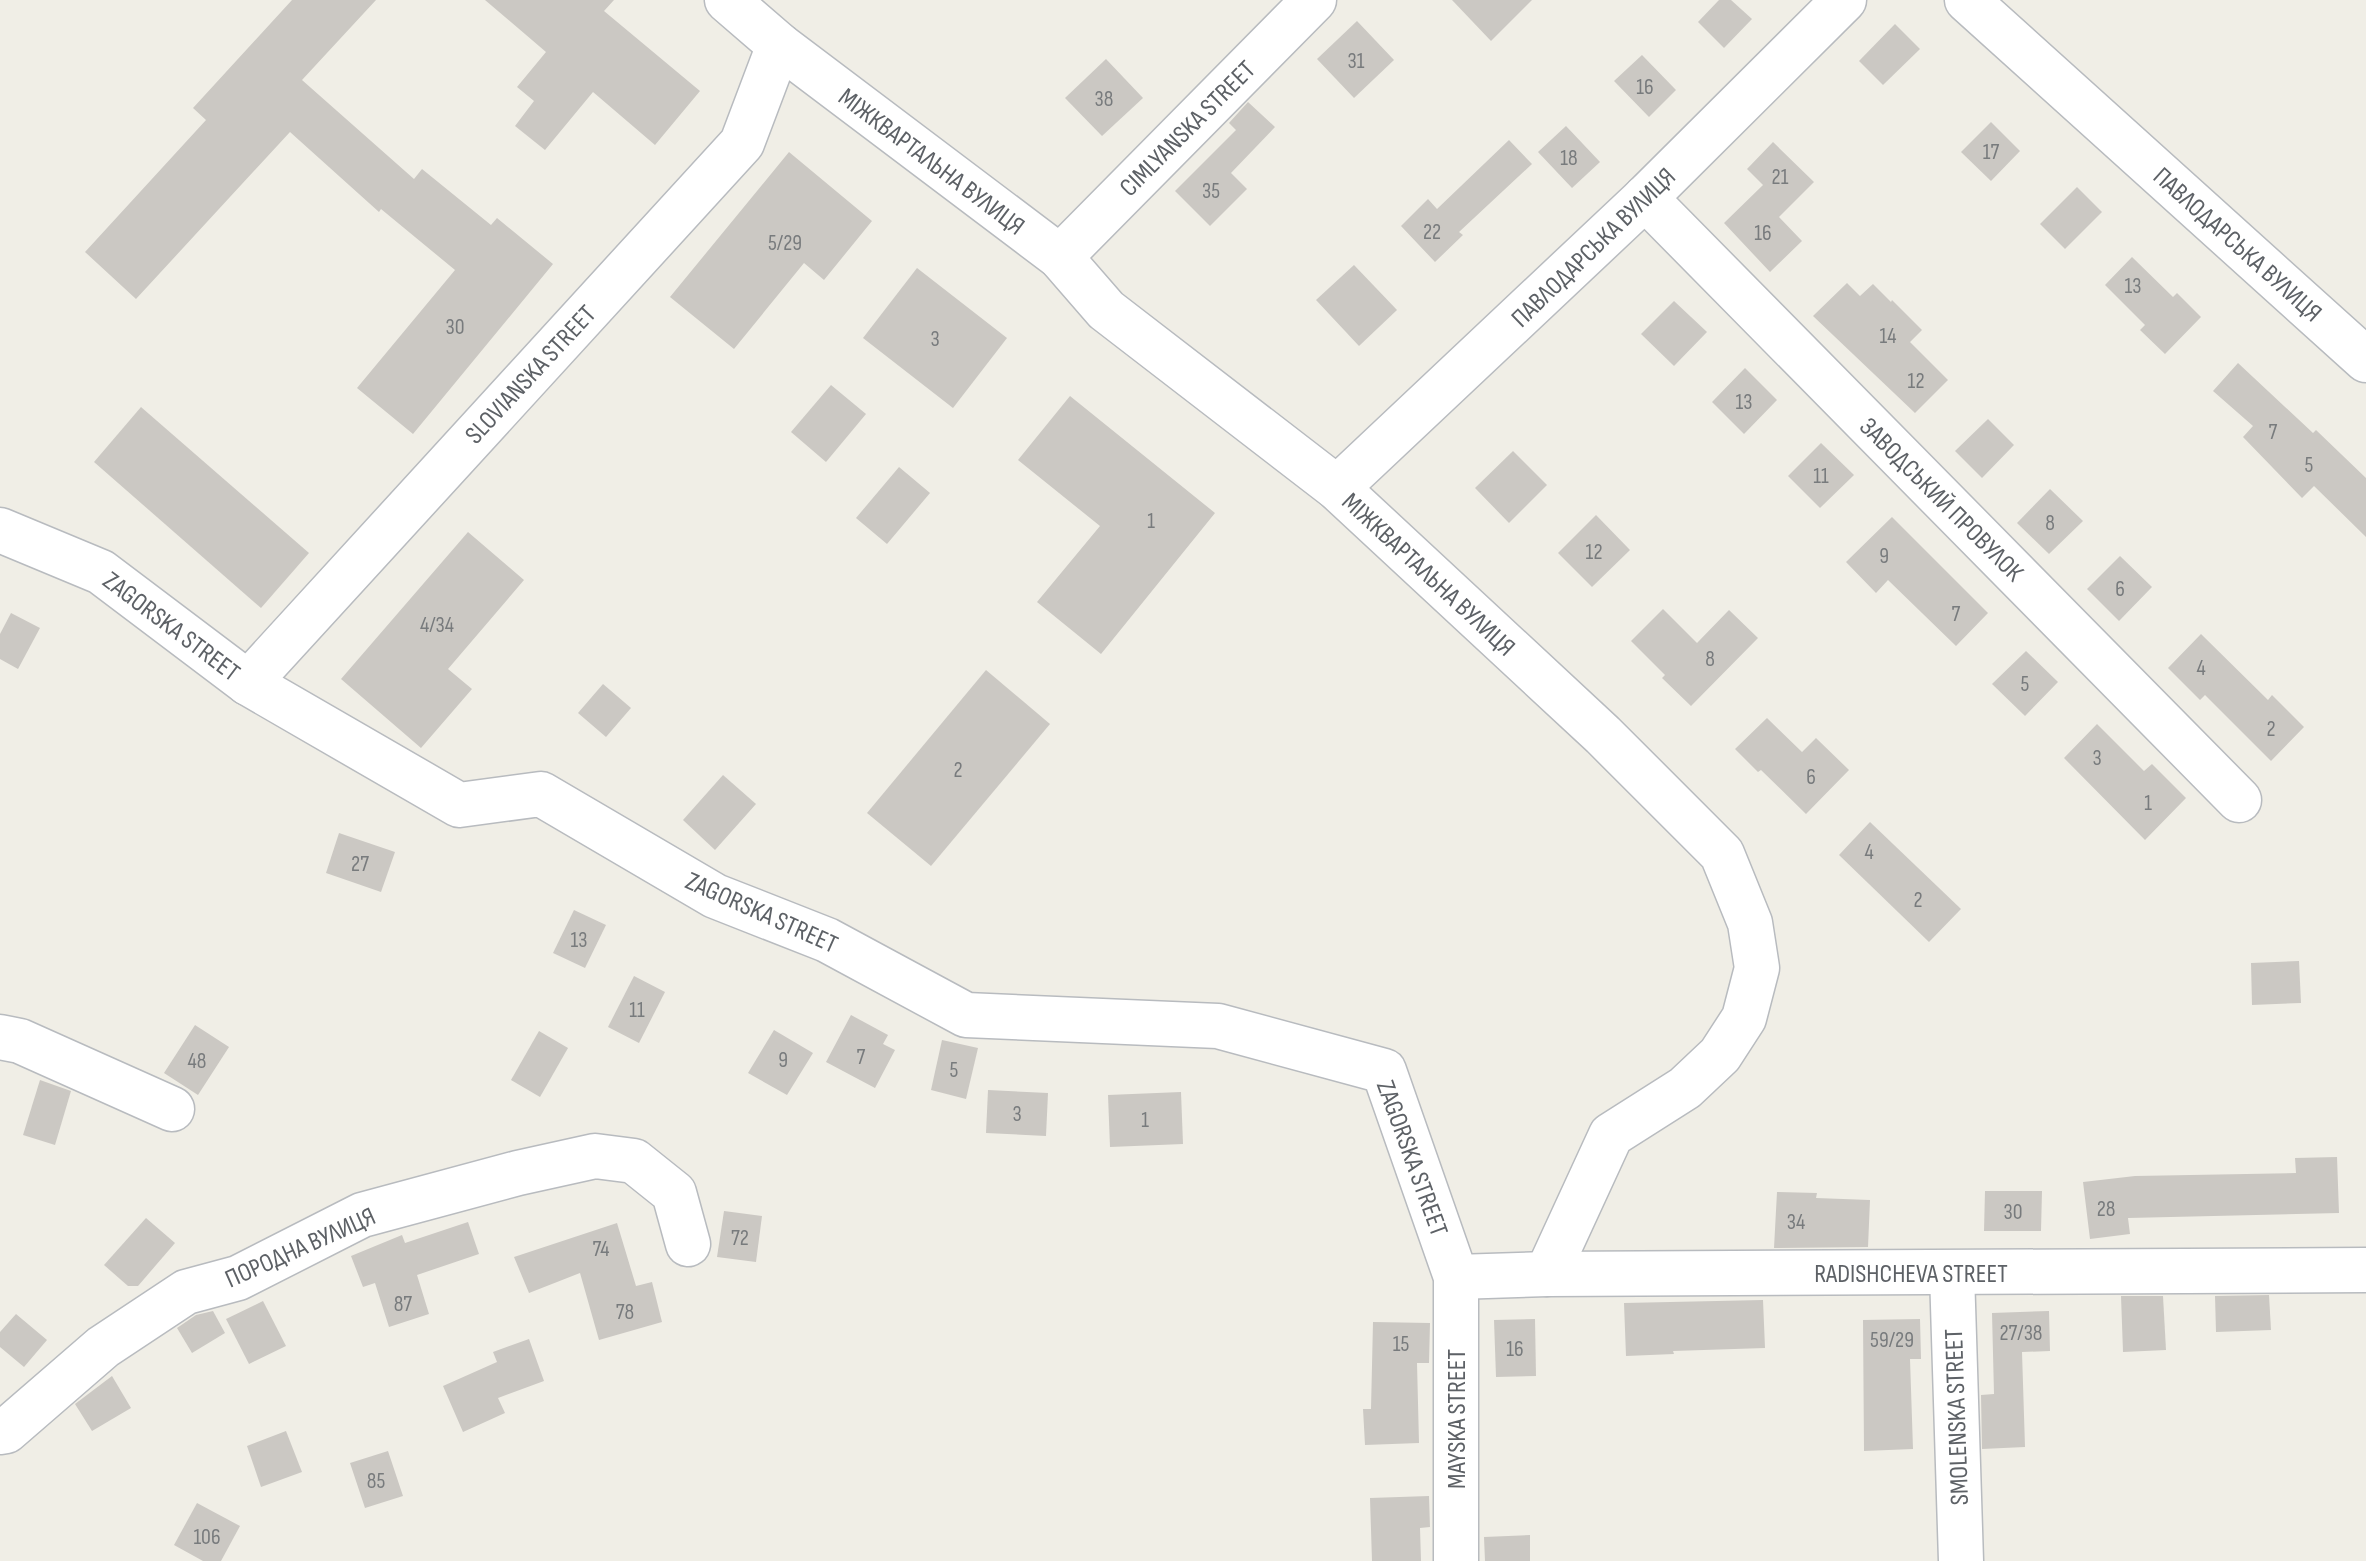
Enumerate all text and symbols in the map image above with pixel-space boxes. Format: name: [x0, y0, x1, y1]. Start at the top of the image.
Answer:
house number: 31: [1348, 48, 1365, 75]
street label: CIMLYANSKA STREET: [1114, 55, 1262, 203]
house number: 16: [1636, 74, 1654, 101]
street label: МІЖКВАРТАЛЬНА ВУЛИЦЯ: [832, 82, 1030, 242]
house number: 38: [1095, 86, 1113, 113]
house number: 17: [1983, 139, 1999, 166]
house number: 18: [1560, 145, 1578, 172]
street label: ПАВЛОДАРСЬКА ВУЛИЦЯ: [2146, 161, 2328, 329]
street label: ПАВЛОДАРСЬКА ВУЛИЦЯ: [1506, 162, 1682, 334]
house number: 21: [1772, 164, 1789, 191]
house number: 35: [1202, 178, 1220, 205]
house number: 22: [1423, 219, 1441, 246]
house number: 16: [1754, 220, 1772, 247]
house number: 5/29: [768, 230, 802, 257]
house number: 13: [2125, 273, 2141, 300]
street label: SLOVIANSKA STREET: [459, 299, 603, 451]
house number: 30: [445, 314, 465, 341]
house number: 14: [1880, 323, 1896, 350]
house number: 3: [930, 326, 940, 353]
house number: 12: [1907, 368, 1925, 395]
house number: 13: [1736, 389, 1752, 416]
street label: ЗАВОДСЬКИЙ ПРОВУЛОК: [1853, 412, 2029, 589]
house number: 7: [2269, 419, 2278, 446]
house number: 5: [2305, 452, 2314, 479]
house number: 11: [1813, 463, 1829, 490]
street label: МІЖКВАРТАЛЬНА ВУЛИЦЯ: [1335, 487, 1521, 663]
house number: 1: [1147, 508, 1155, 535]
house number: 8: [2045, 510, 2055, 537]
house number: 12: [1585, 539, 1603, 566]
house number: 9: [1879, 543, 1889, 570]
street label: ZAGORSKA STREET: [97, 566, 246, 689]
house number: 6: [2115, 576, 2125, 603]
house number: 7: [1952, 601, 1961, 628]
house number: 4/34: [420, 612, 454, 639]
house number: 8: [1705, 646, 1715, 673]
house number: 4: [2196, 655, 2206, 682]
house number: 5: [2021, 671, 2030, 698]
house number: 2: [2266, 716, 2276, 743]
house number: 3: [2092, 745, 2102, 772]
house number: 2: [953, 757, 963, 784]
house number: 6: [1806, 764, 1816, 791]
house number: 1: [2144, 790, 2152, 817]
house number: 4: [1864, 839, 1874, 866]
house number: 27: [351, 851, 369, 878]
street label: ZAGORSKA STREET: [680, 866, 842, 961]
house number: 2: [1913, 887, 1923, 914]
house number: 13: [571, 927, 587, 954]
house number: 11: [629, 997, 645, 1024]
house number: 7: [857, 1044, 866, 1071]
house number: 9: [778, 1047, 788, 1074]
house number: 48: [188, 1048, 206, 1075]
house number: 5: [950, 1057, 959, 1084]
street label: ZAGORSKA STREET: [1369, 1076, 1454, 1241]
house number: 3: [1012, 1101, 1022, 1128]
house number: 1: [1141, 1107, 1149, 1134]
house number: 28: [2097, 1196, 2115, 1223]
house number: 30: [2003, 1199, 2023, 1226]
street label: ПОРОДНА ВУЛИЦЯ: [221, 1201, 380, 1295]
house number: 34: [1787, 1209, 1805, 1236]
house number: 72: [731, 1225, 749, 1252]
house number: 74: [593, 1236, 609, 1263]
street label: RADISHCHEVA STREET: [1814, 1259, 2008, 1290]
house number: 87: [394, 1291, 412, 1318]
house number: 78: [616, 1299, 634, 1326]
house number: 27/38: [2000, 1320, 2043, 1347]
house number: 59/29: [1870, 1327, 1914, 1354]
street label: SMOLENSKA STREET: [1939, 1328, 1976, 1506]
house number: 15: [1393, 1331, 1409, 1358]
house number: 16: [1506, 1336, 1524, 1363]
street label: MAYSKA STREET: [1442, 1349, 1473, 1489]
house number: 85: [367, 1468, 385, 1495]
house number: 106: [193, 1524, 221, 1551]

